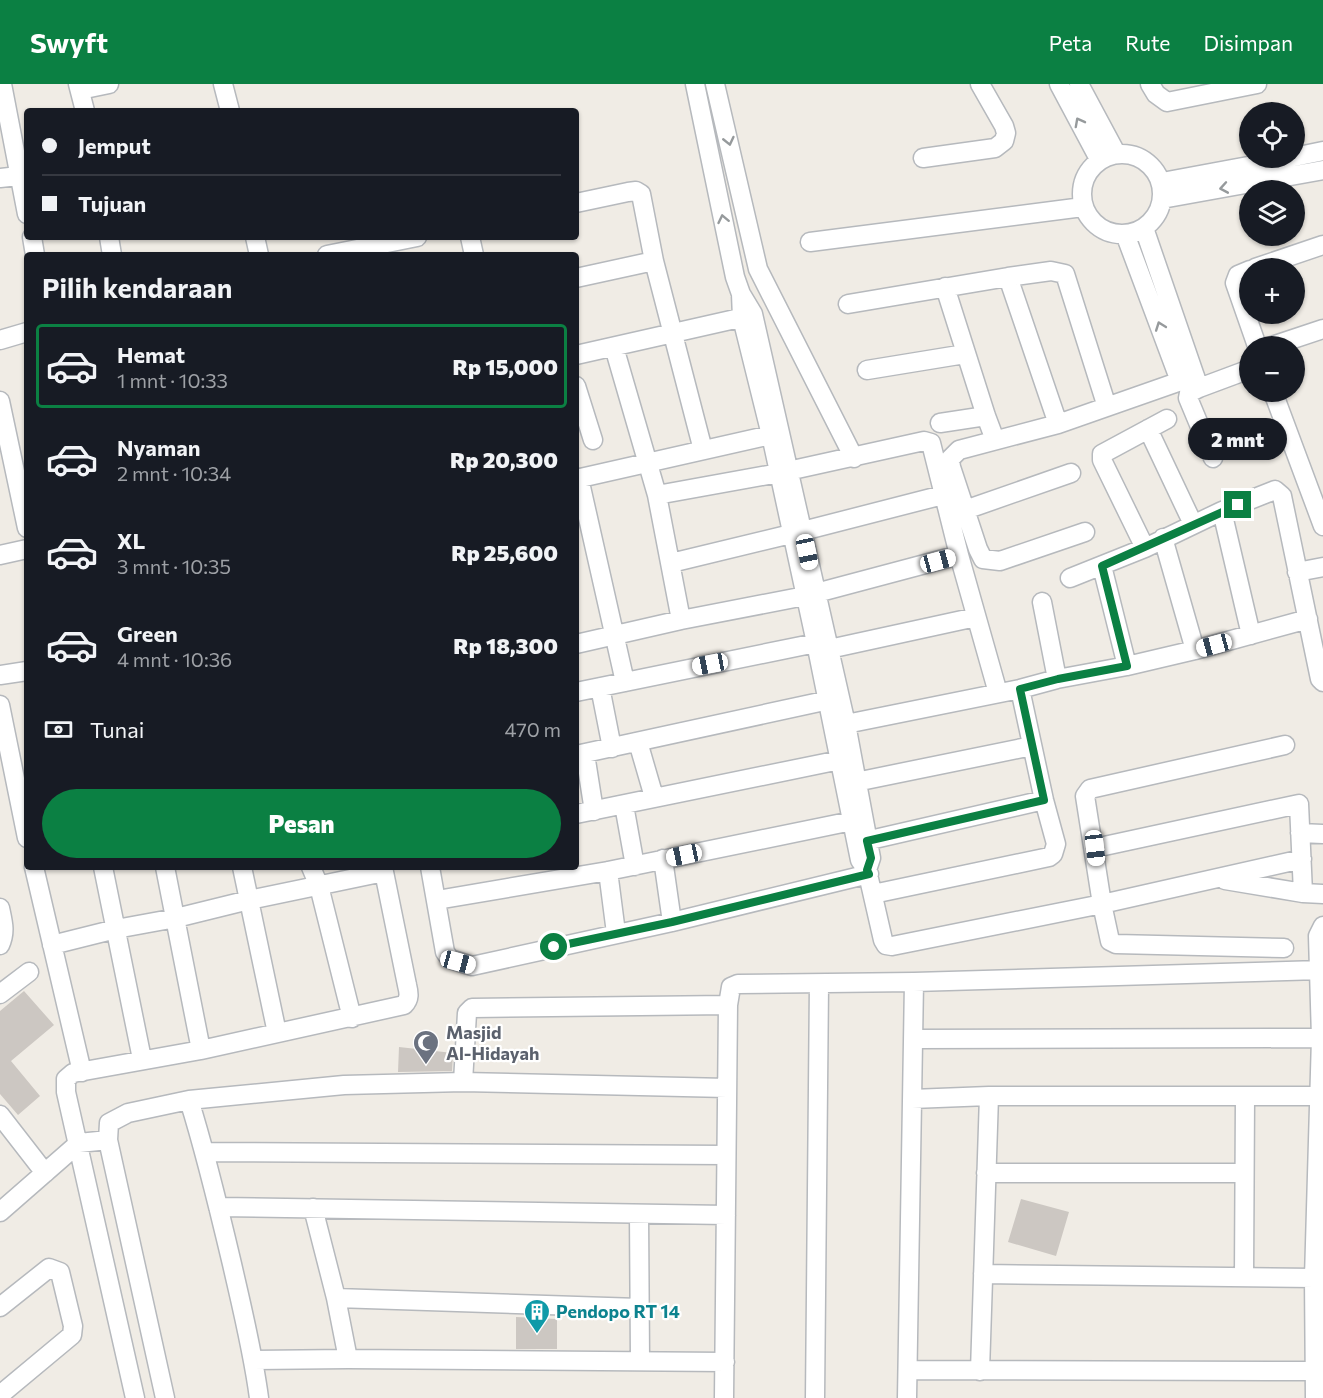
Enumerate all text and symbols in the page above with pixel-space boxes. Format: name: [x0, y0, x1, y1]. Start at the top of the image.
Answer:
text: Swyft: [30, 25, 108, 59]
text: Peta: [1049, 30, 1092, 55]
text: Rute: [1125, 30, 1170, 55]
text: Disimpan: [1203, 30, 1293, 55]
map controls: [1239, 102, 1305, 402]
button: locate: [1239, 102, 1305, 168]
one-way arrow: [1075, 117, 1086, 128]
text: Jemput: [78, 132, 151, 159]
one-way arrow: [721, 136, 734, 146]
button: layers: [1239, 180, 1305, 246]
one-way arrow: [1219, 181, 1229, 194]
text: Tujuan: [78, 190, 146, 217]
one-way arrow: [717, 215, 730, 225]
button: +: [1239, 258, 1305, 324]
text: Pilih kendaraan: [42, 271, 232, 304]
one-way arrow: [1154, 321, 1167, 332]
button: −: [1239, 336, 1305, 402]
icon: car: [45, 339, 99, 393]
text: Hemat: [117, 341, 185, 368]
text: Rp 15,000: [453, 353, 558, 380]
text: 1 mnt · 10:33: [117, 368, 228, 392]
callout: 2 mnt: [1188, 418, 1288, 460]
text: 2 mnt: [1211, 427, 1264, 451]
icon: car: [45, 432, 99, 486]
text: Nyaman: [117, 434, 200, 461]
text: Rp 20,300: [450, 446, 558, 473]
text: 2 mnt · 10:34: [117, 461, 231, 485]
route end: [1224, 491, 1251, 518]
icon: car: [45, 525, 99, 579]
text: XL: [117, 527, 145, 554]
car: [794, 533, 820, 571]
text: Rp 25,600: [451, 539, 558, 566]
car: [918, 548, 958, 574]
text: 3 mnt · 10:35: [117, 554, 231, 578]
icon: car: [45, 618, 99, 672]
text: Green: [117, 620, 178, 647]
text: Rp 18,300: [453, 632, 558, 659]
car: [1194, 632, 1234, 658]
text: 4 mnt · 10:36: [117, 647, 232, 671]
car: [691, 652, 729, 676]
icon: cash: [42, 713, 75, 746]
text: Tunai: [90, 716, 144, 743]
text: 470 m: [505, 717, 561, 741]
button: Pesan: [42, 789, 561, 858]
car: [1084, 829, 1106, 867]
car: [665, 842, 703, 868]
route start: [540, 933, 567, 960]
car: [438, 949, 478, 975]
place label: Masjid Al-Hidayah: [446, 1021, 539, 1064]
mosque icon: Masjid Al-Hidayah: [411, 1028, 441, 1066]
building icon: Pendopo RT 14: [522, 1297, 552, 1335]
place label: Pendopo RT 14: [556, 1300, 680, 1322]

